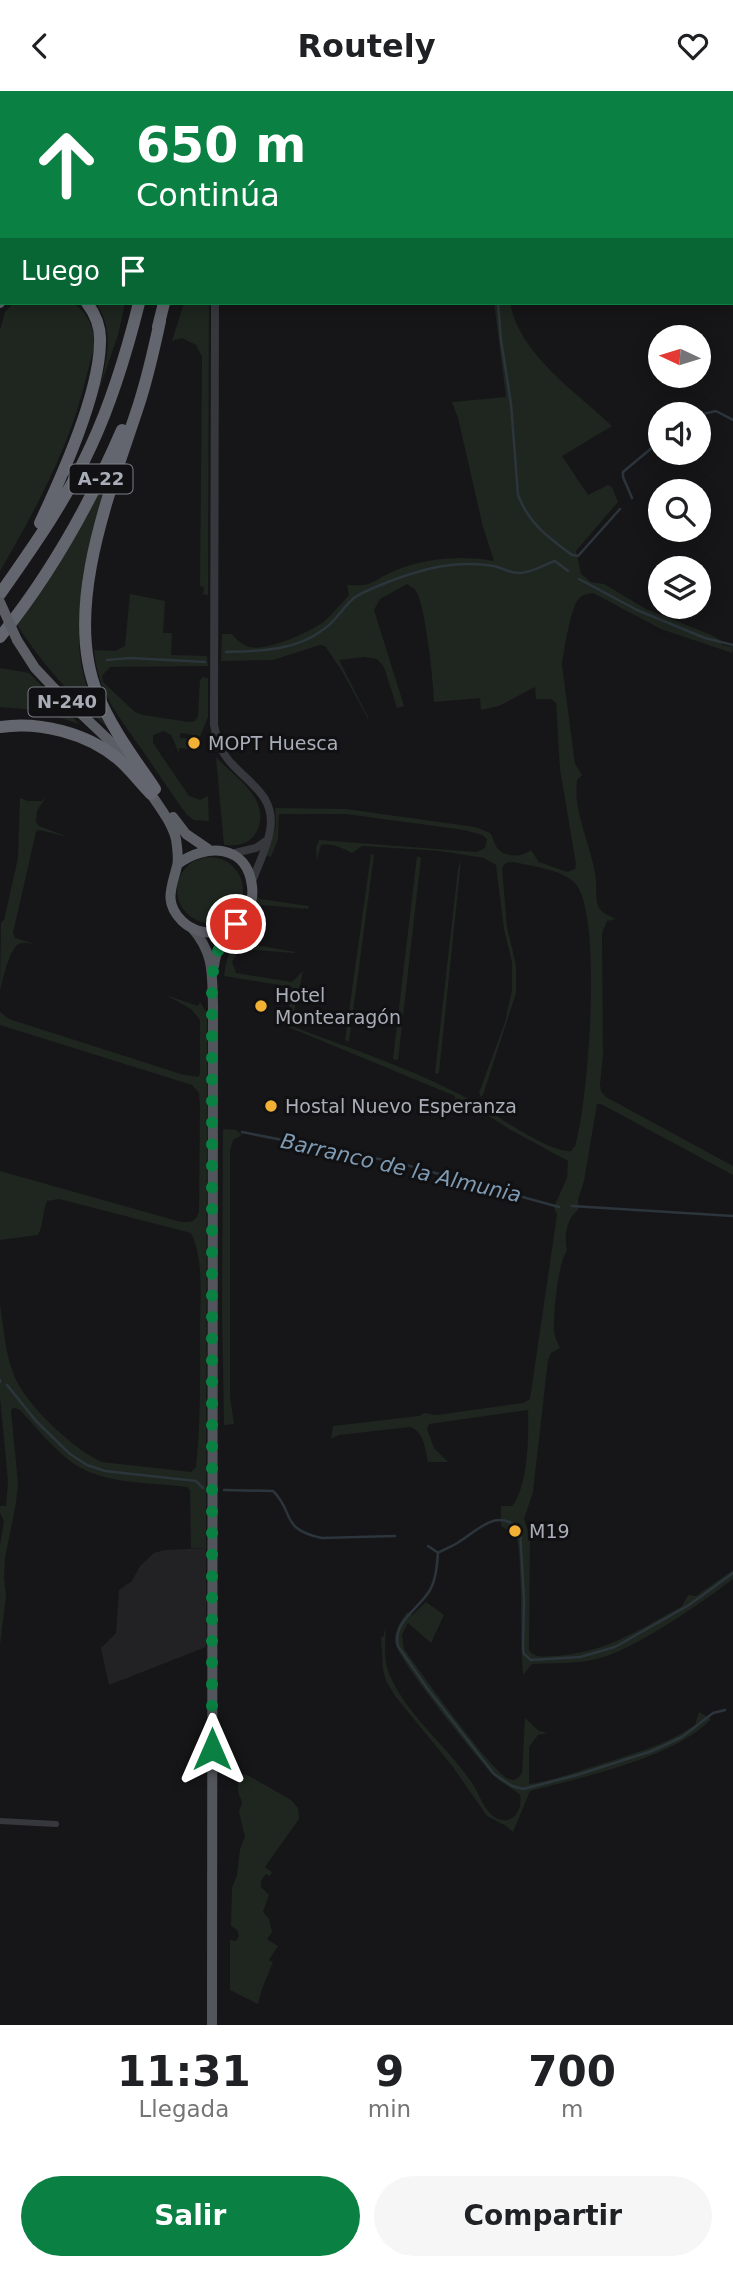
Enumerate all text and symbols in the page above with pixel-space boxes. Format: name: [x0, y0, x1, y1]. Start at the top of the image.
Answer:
icon: back: [21, 27, 59, 65]
text: Routely: [297, 27, 436, 65]
icon: heart: [674, 27, 712, 65]
text: 650 m: [136, 117, 306, 174]
icon: ahead: [21, 119, 112, 210]
text: Continúa: [136, 176, 280, 214]
icon: arrive: [114, 252, 152, 290]
text: Luego: [21, 256, 100, 286]
north arrow: [648, 325, 710, 389]
map controls: [648, 325, 711, 619]
button: sound: [648, 402, 711, 465]
road number: A-22: [70, 465, 132, 493]
button: search: [648, 479, 711, 542]
button: layers: [648, 556, 711, 619]
road number: N-240: [28, 687, 106, 717]
place label: MOPT Huesca: [208, 732, 338, 754]
marker: MOPT Huesca: [186, 735, 202, 751]
pin: [206, 894, 266, 954]
icon: arrive: [217, 905, 255, 943]
place label: Hotel Montearagón: [275, 984, 401, 1028]
marker: Hotel Montearagón: [253, 998, 269, 1014]
place label: Hostal Nuevo Esperanza: [285, 1095, 517, 1117]
marker: Hostal Nuevo Esperanza: [263, 1098, 279, 1114]
water label: Barranco de la Almunia: [278, 1129, 524, 1207]
place label: M19: [529, 1520, 570, 1542]
marker: M19: [507, 1523, 523, 1539]
position arrow: [175, 1712, 249, 1786]
text: 11:31: [117, 2047, 251, 2096]
text: 9: [375, 2047, 404, 2096]
text: 700: [528, 2047, 616, 2096]
text: Llegada: [139, 2096, 229, 2122]
text: min: [368, 2096, 411, 2122]
text: m: [561, 2096, 583, 2122]
button: Salir: [21, 2176, 360, 2256]
button: Compartir: [374, 2176, 712, 2256]

